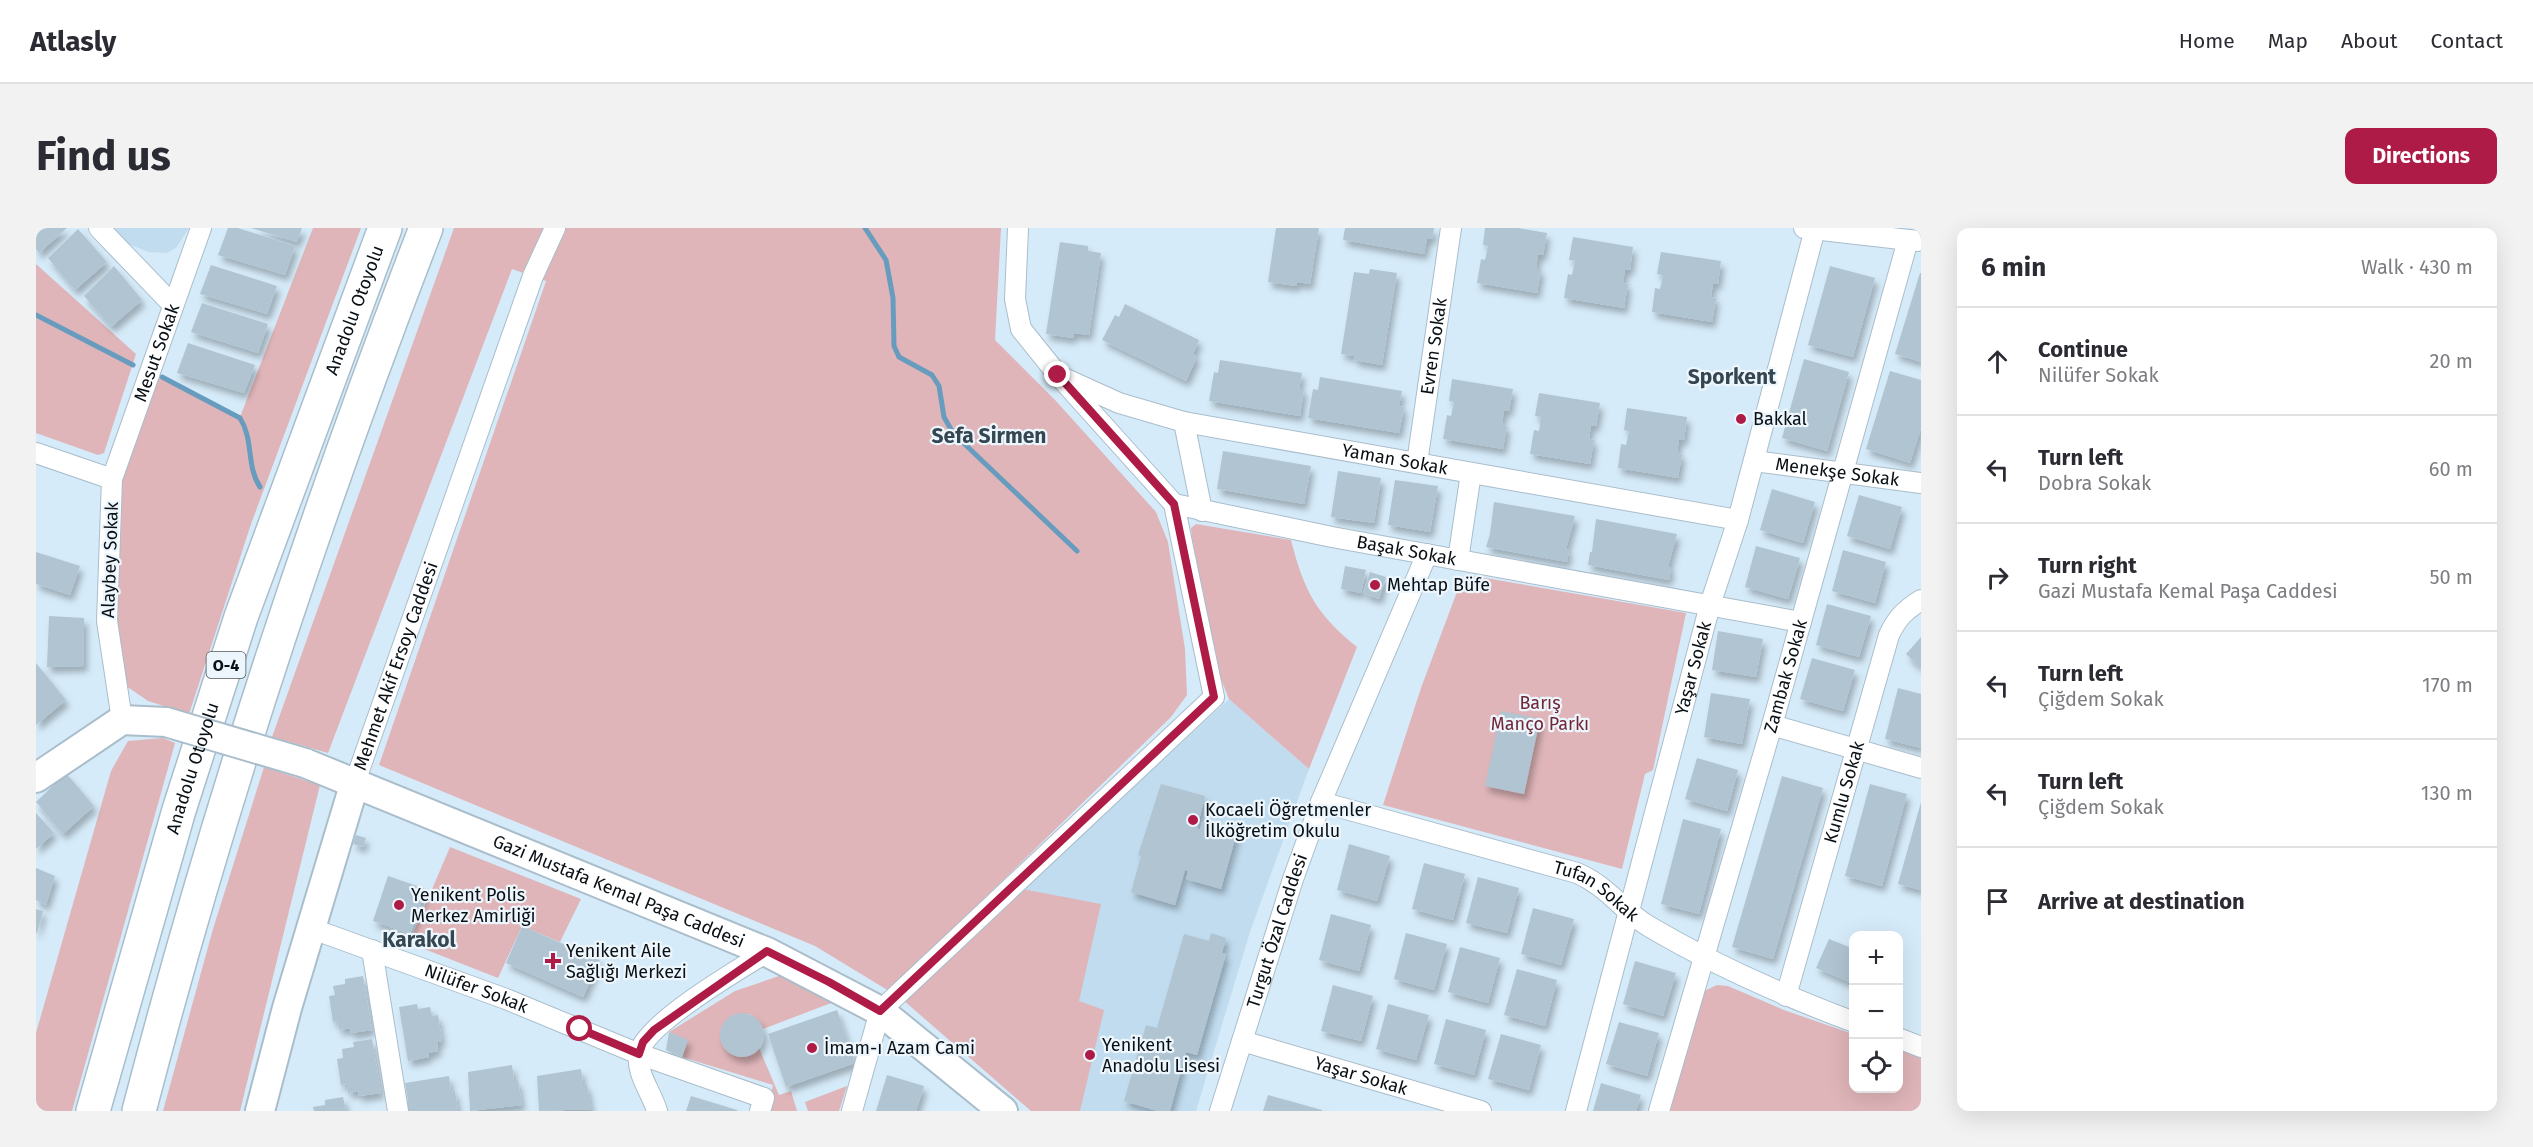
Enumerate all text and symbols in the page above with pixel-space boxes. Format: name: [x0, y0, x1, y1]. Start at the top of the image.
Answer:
text: Atlasly: [30, 25, 116, 58]
text: Home: [2179, 28, 2235, 54]
text: Map: [2268, 28, 2308, 54]
text: About: [2341, 28, 2398, 54]
text: Contact: [2431, 28, 2503, 54]
button: Directions: [2345, 128, 2497, 184]
text: Find us: [36, 131, 171, 181]
street label: Anadolu Otoyolu: [321, 242, 389, 378]
text: 6 min: [1981, 252, 2046, 283]
text: Walk · 430 m: [2361, 255, 2473, 279]
street label: Evren Sokak: [1416, 295, 1452, 396]
street label: Mesut Sokak: [129, 300, 185, 405]
text: Continue: [2038, 336, 2128, 363]
icon: ahead: [1981, 345, 2014, 378]
text: 20 m: [2430, 349, 2473, 373]
route end: [1044, 361, 1070, 387]
text: Nilüfer Sokak: [2038, 363, 2159, 387]
district label: Sporkent: [1688, 364, 1777, 390]
place label: Bakkal: [1753, 408, 1807, 430]
marker: Bakkal: [1734, 412, 1748, 426]
district label: Sefa Sirmen: [932, 423, 1046, 449]
street label: Yaman Sokak: [1340, 439, 1450, 480]
text: Turn left: [2038, 444, 2123, 471]
street label: Menekşe Sokak: [1774, 453, 1901, 491]
icon: left: [1981, 453, 2014, 486]
text: 60 m: [2429, 457, 2473, 481]
text: Dobra Sokak: [2038, 471, 2151, 495]
street label: Alaybey Sokak: [97, 501, 123, 618]
street label: Başak Sokak: [1355, 531, 1459, 570]
text: Turn right: [2038, 552, 2137, 579]
street label: Mehmet Akif Ersoy Caddesi: [349, 559, 443, 773]
icon: right: [1981, 561, 2014, 594]
text: 50 m: [2429, 565, 2473, 589]
place label: Mehtap Büfe: [1387, 574, 1490, 596]
marker: Mehtap Büfe: [1368, 578, 1382, 592]
text: Gazi Mustafa Kemal Paşa Caddesi: [2038, 579, 2338, 603]
street label: Zambak Sokak: [1759, 616, 1812, 735]
street label: Yaşar Sokak: [1670, 618, 1716, 718]
road number: O-4: [206, 652, 246, 678]
text: Turn left: [2038, 660, 2123, 687]
icon: left: [1981, 669, 2014, 702]
text: 170 m: [2422, 673, 2473, 697]
text: Çiğdem Sokak: [2038, 687, 2164, 711]
park label: Barış Manço Parkı: [1491, 692, 1589, 735]
street label: Anadolu Otoyolu: [162, 700, 224, 837]
street label: Kumlu Sokak: [1819, 738, 1869, 846]
text: Turn left: [2038, 768, 2123, 795]
icon: left: [1981, 777, 2014, 810]
text: 130 m: [2421, 781, 2473, 805]
text: Çiğdem Sokak: [2038, 795, 2164, 819]
place label: Kocaeli Öğretmenler İlköğretim Okulu: [1205, 799, 1371, 842]
marker: Kocaeli Öğretmenler İlköğretim Okulu: [1186, 813, 1200, 827]
street label: Gazi Mustafa Kemal Paşa Caddesi: [490, 830, 748, 953]
street label: Turgut Özal Caddesi: [1242, 851, 1312, 1011]
street label: Tufan Sokak: [1551, 856, 1644, 927]
place label: Yenikent Polis Merkez Amirliği: [411, 884, 536, 927]
icon: arrive: [1981, 885, 2014, 918]
text: Arrive at destination: [2038, 888, 2245, 915]
marker: Yenikent Polis Merkez Amirliği: [392, 898, 406, 912]
district label: Karakol: [382, 927, 457, 953]
map controls: [1849, 931, 1903, 1093]
button: +: [1849, 931, 1903, 985]
place label: Yenikent Aile Sağlığı Merkezi: [566, 940, 687, 983]
marker: Yenikent Aile Sağlığı Merkezi: [544, 952, 562, 970]
street label: Nilüfer Sokak: [422, 959, 532, 1018]
button: −: [1849, 985, 1903, 1039]
route start: [566, 1015, 592, 1041]
place label: Yenikent Anadolu Lisesi: [1102, 1034, 1220, 1077]
place label: İmam-ı Azam Cami: [824, 1037, 975, 1059]
button: locate: [1849, 1039, 1903, 1093]
marker: İmam-ı Azam Cami: [805, 1041, 819, 1055]
marker: Yenikent Anadolu Lisesi: [1083, 1048, 1097, 1062]
street label: Yaşar Sokak: [1312, 1052, 1411, 1100]

